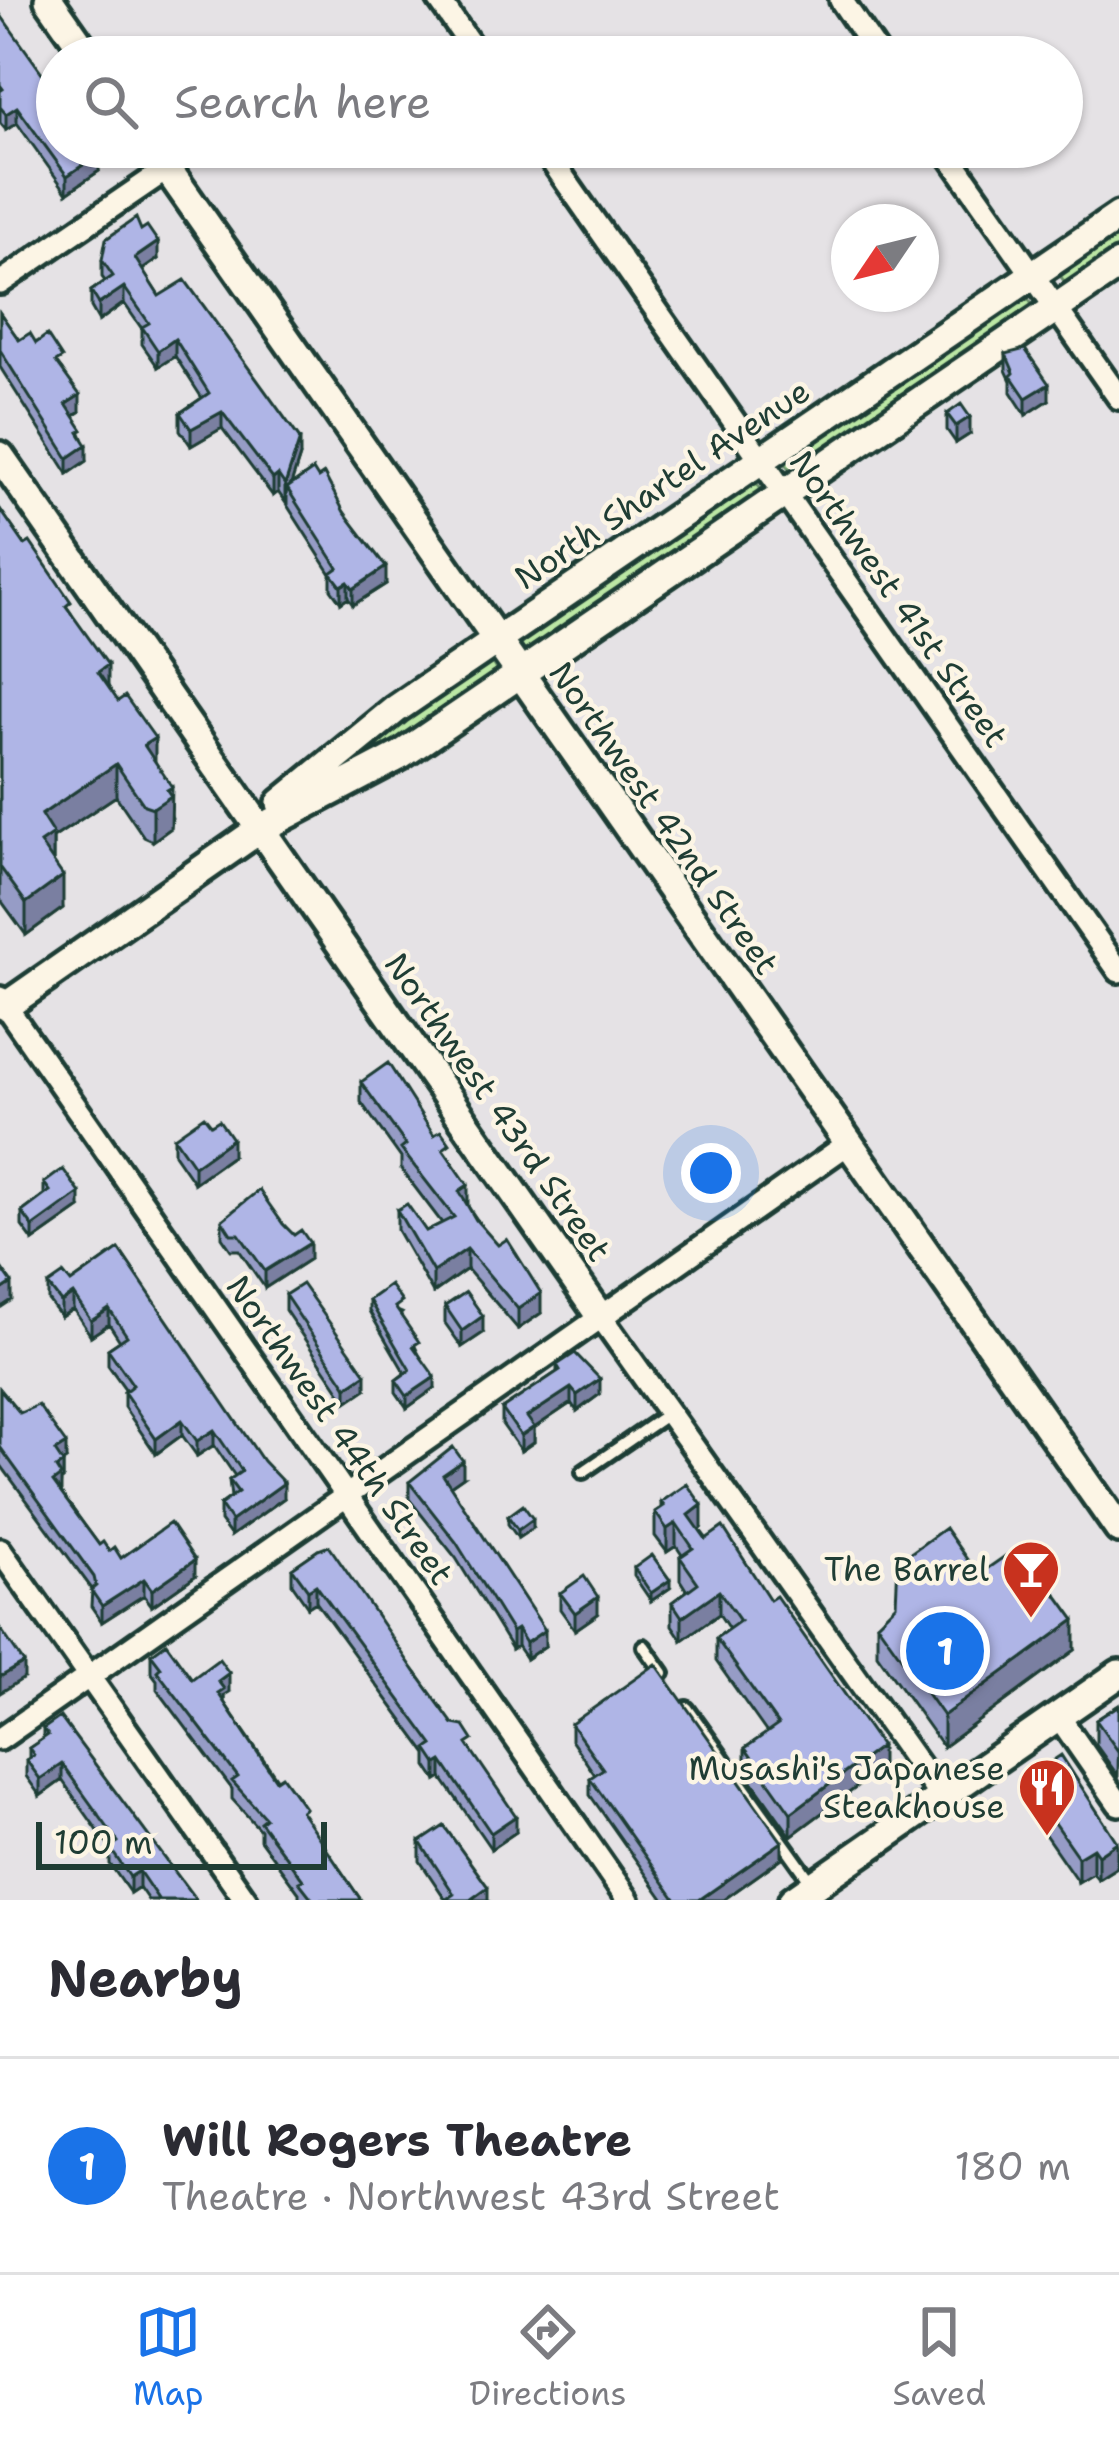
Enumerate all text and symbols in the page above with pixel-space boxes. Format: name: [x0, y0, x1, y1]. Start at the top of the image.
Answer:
search box: [36, 36, 1083, 168]
icon: search: [78, 69, 144, 135]
text: Search here: [174, 72, 431, 132]
north arrow: [831, 204, 939, 312]
street label: North Shartel Avenue: [505, 368, 819, 600]
street label: Northwest 41st Street: [779, 442, 1019, 756]
street label: Northwest 42nd Street: [539, 652, 789, 984]
street label: Northwest 43rd Street: [374, 944, 622, 1270]
your location: [681, 1143, 741, 1203]
street label: Northwest 44th Street: [216, 1266, 464, 1594]
bar icon: The Barrel: [1000, 1538, 1062, 1620]
place label: The Barrel: [824, 1547, 989, 1592]
pin: 1: [906, 1606, 984, 1696]
place label: Musashi's Japanese Steakhouse: [688, 1746, 1005, 1829]
restaurant icon: Musashi's Japanese Steakhouse: [1016, 1756, 1078, 1838]
scale bar: [36, 1816, 327, 1869]
text: 100 m: [54, 1820, 153, 1865]
text: Nearby: [48, 1944, 243, 2012]
text: Will Rogers Theatre: [162, 2110, 632, 2170]
text: 1: [78, 2140, 96, 2192]
text: 180 m: [955, 2140, 1071, 2192]
text: Theatre · Northwest 43rd Street: [162, 2170, 780, 2222]
tab: Map: [133, 2299, 204, 2416]
tab: Directions: [469, 2299, 627, 2416]
tab: Saved: [892, 2299, 986, 2416]

